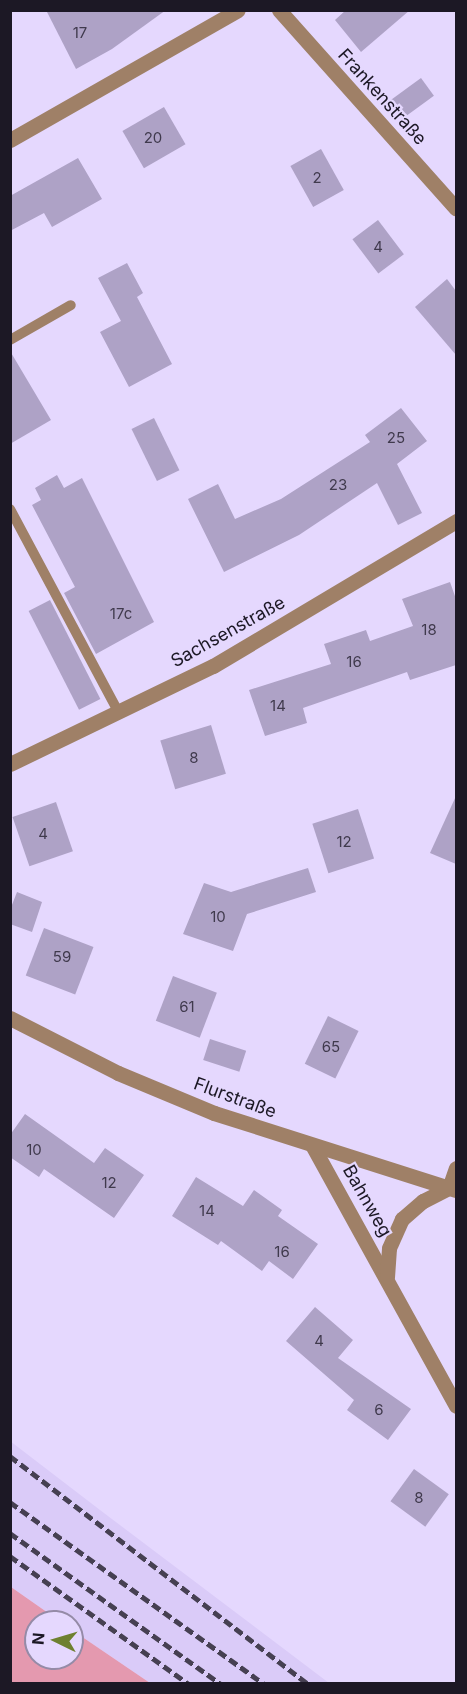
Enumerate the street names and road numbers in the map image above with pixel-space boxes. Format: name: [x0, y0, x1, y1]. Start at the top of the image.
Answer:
street label: Frankenstraße: [333, 44, 431, 150]
street label: Sachsenstraße: [167, 592, 289, 672]
street label: Flurstraße: [191, 1073, 279, 1123]
street label: Bahnweg: [338, 1161, 396, 1241]

